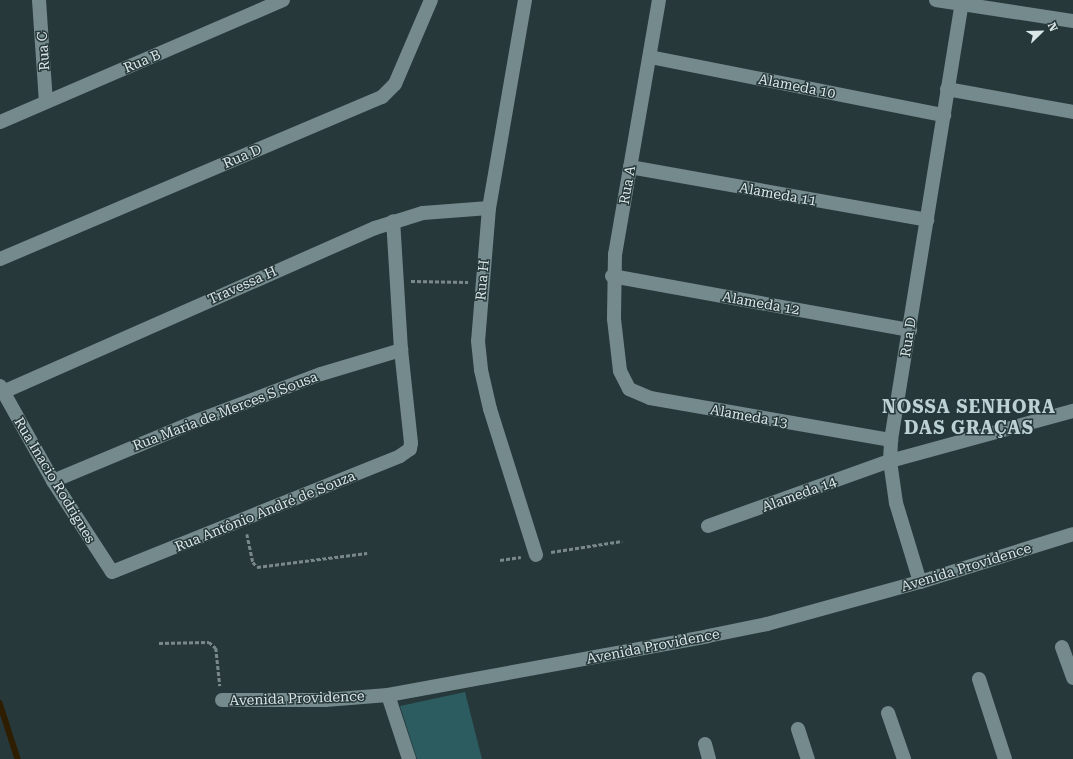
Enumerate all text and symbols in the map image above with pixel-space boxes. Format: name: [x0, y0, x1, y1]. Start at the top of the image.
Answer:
north arrow: [1021, 12, 1061, 52]
text: N: [1045, 21, 1060, 34]
street label: Rua C: [33, 31, 53, 71]
street label: Rua B: [121, 46, 163, 76]
street label: Alameda 10: [757, 70, 837, 102]
street label: Rua D: [220, 140, 264, 172]
street label: Rua A: [615, 164, 639, 206]
street label: Alameda 11: [738, 179, 818, 209]
street label: Rua H: [472, 259, 492, 301]
street label: Travessa H: [205, 262, 279, 308]
street label: Alameda 12: [721, 288, 801, 318]
street label: Rua D: [897, 316, 919, 358]
street label: Rua Maria de Merces S Sousa: [130, 368, 320, 454]
district label: NOSSA SENHORA DAS GRAÇAS: [882, 397, 1056, 440]
street label: Alameda 13: [709, 401, 789, 431]
street label: Rua Inacio Rodrigues: [11, 414, 99, 546]
street label: Rua Antônio André de Souza: [173, 467, 357, 555]
street label: Alameda 14: [759, 473, 839, 515]
street label: Avenida Providence: [899, 539, 1033, 595]
street label: Avenida Providence: [585, 625, 721, 667]
street label: Avenida Providence: [229, 687, 365, 709]

